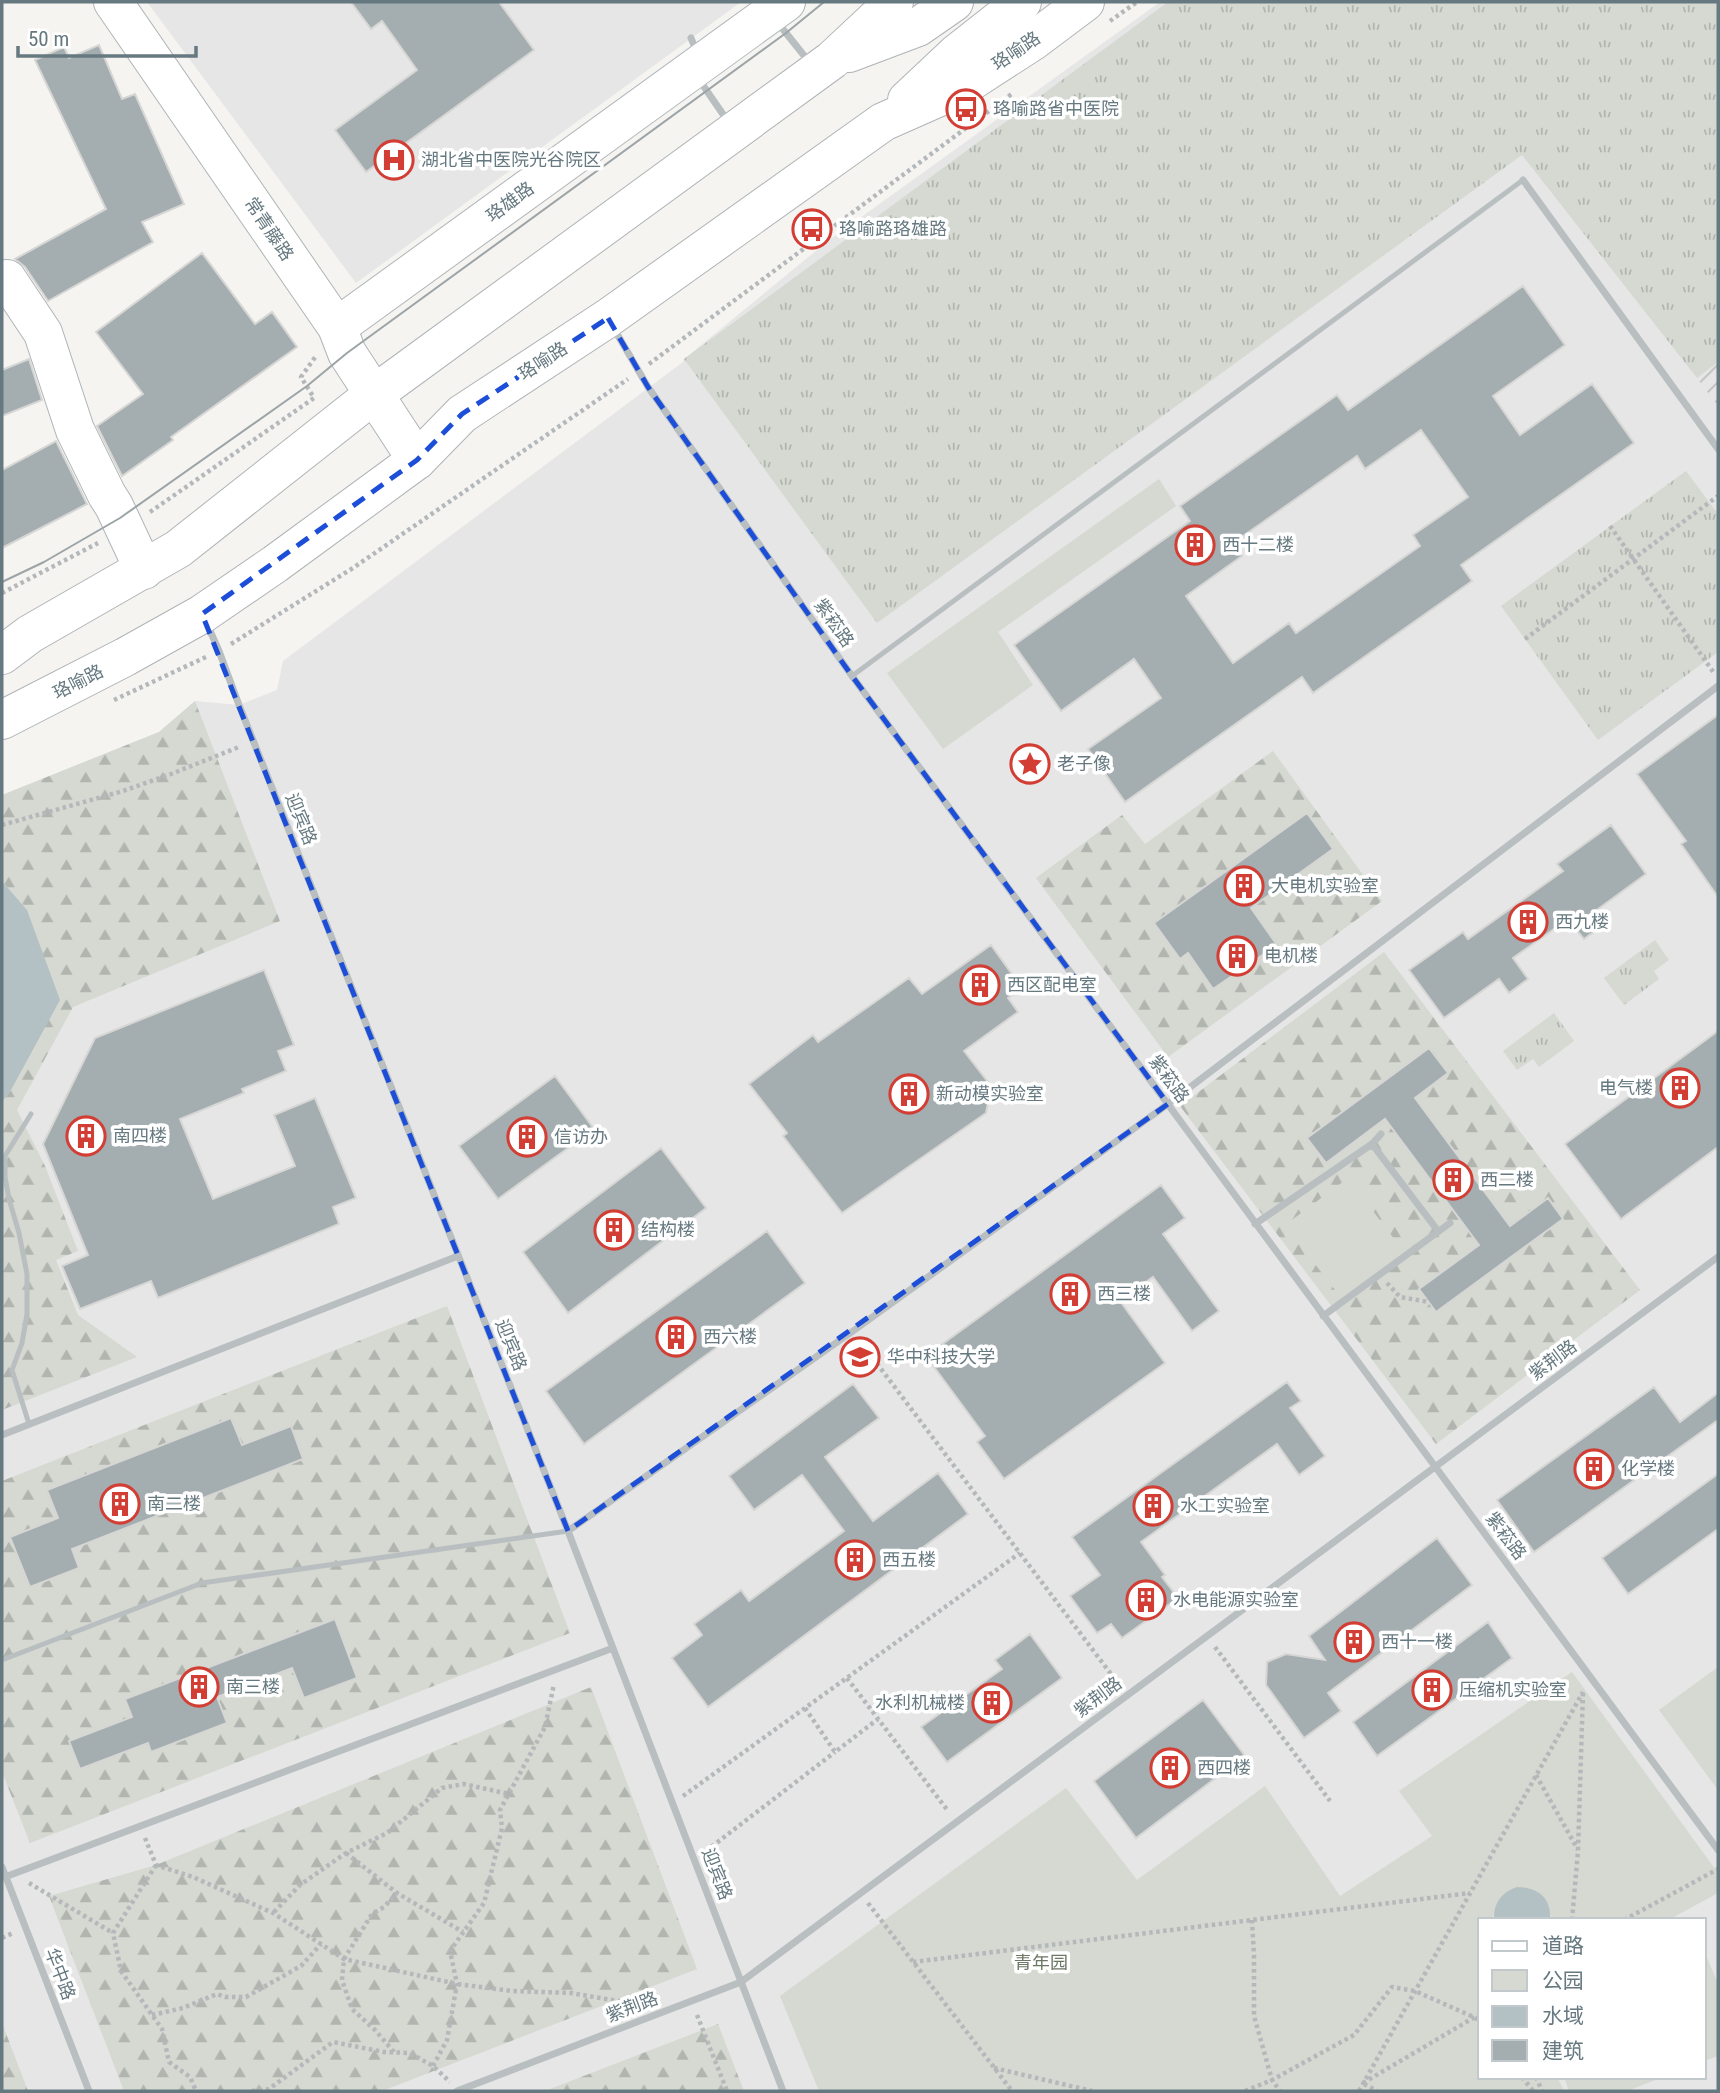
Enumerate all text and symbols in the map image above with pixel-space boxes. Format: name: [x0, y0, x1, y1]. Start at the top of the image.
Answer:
scale bar: [18, 14, 196, 58]
text: 50 m: [28, 27, 69, 51]
street label: 珞喻路: [987, 27, 1044, 74]
bus stop icon: 珞喻路省中医院: [945, 88, 987, 130]
place label: 珞喻路省中医院: [993, 98, 1119, 119]
hospital icon: 湖北省中医院光谷院区: [373, 139, 415, 181]
place label: 湖北省中医院光谷院区: [421, 149, 601, 170]
street label: 珞雄路: [482, 177, 538, 226]
street label: 常青藤路: [241, 193, 298, 264]
bus stop icon: 珞喻路珞雄路: [791, 208, 833, 250]
place label: 珞喻路珞雄路: [839, 218, 947, 239]
street label: 珞喻路: [514, 337, 571, 384]
building icon: 西十二楼: [1174, 524, 1216, 566]
place label: 西十二楼: [1222, 534, 1294, 555]
street label: 紫菘路: [810, 595, 858, 651]
street label: 珞喻路: [49, 660, 107, 703]
place icon: 老子像: [1009, 743, 1051, 785]
place label: 老子像: [1057, 753, 1111, 774]
street label: 迎宾路: [282, 790, 321, 848]
building icon: 大电机实验室: [1223, 865, 1265, 907]
place label: 大电机实验室: [1271, 875, 1379, 896]
building icon: 西九楼: [1507, 901, 1549, 943]
place label: 西九楼: [1555, 911, 1609, 932]
building icon: 电机楼: [1216, 935, 1258, 977]
place label: 电机楼: [1264, 945, 1318, 966]
building icon: 西区配电室: [959, 964, 1001, 1006]
place label: 西区配电室: [1007, 974, 1097, 995]
street label: 紫菘路: [1145, 1051, 1194, 1107]
building icon: 电气楼: [1659, 1067, 1701, 1109]
building icon: 新动模实验室: [888, 1073, 930, 1115]
place label: 电气楼: [1599, 1077, 1653, 1098]
place label: 新动模实验室: [936, 1083, 1044, 1104]
building icon: 南四楼: [65, 1115, 107, 1157]
building icon: 信访办: [506, 1116, 548, 1158]
place label: 南四楼: [113, 1125, 167, 1146]
place label: 信访办: [554, 1126, 608, 1147]
building icon: 西二楼: [1432, 1159, 1474, 1201]
place label: 西二楼: [1480, 1169, 1534, 1190]
building icon: 结构楼: [593, 1209, 635, 1251]
place label: 结构楼: [641, 1219, 695, 1240]
building icon: 西三楼: [1049, 1273, 1091, 1315]
place label: 西三楼: [1097, 1283, 1151, 1304]
street label: 迎宾路: [492, 1316, 531, 1374]
building icon: 西六楼: [655, 1316, 697, 1358]
place label: 西六楼: [703, 1326, 757, 1347]
street label: 紫荆路: [1525, 1335, 1581, 1384]
school or university icon: 华中科技大学: [839, 1336, 881, 1378]
place label: 华中科技大学: [887, 1346, 995, 1367]
building icon: 化学楼: [1573, 1448, 1615, 1490]
place label: 化学楼: [1621, 1458, 1675, 1479]
building icon: 南二楼: [99, 1483, 141, 1525]
building icon: 水工实验室: [1132, 1485, 1174, 1527]
place label: 南二楼: [147, 1493, 201, 1514]
place label: 水工实验室: [1180, 1495, 1270, 1516]
street label: 紫菘路: [1482, 1508, 1531, 1564]
building icon: 西五楼: [834, 1539, 876, 1581]
place label: 西五楼: [882, 1549, 936, 1570]
building icon: 水电能源实验室: [1125, 1579, 1167, 1621]
place label: 水电能源实验室: [1173, 1589, 1299, 1610]
building icon: 西十一楼: [1333, 1621, 1375, 1663]
place label: 西十一楼: [1381, 1631, 1453, 1652]
building icon: 南三楼: [178, 1666, 220, 1708]
building icon: 压缩机实验室: [1411, 1669, 1453, 1711]
street label: 紫荆路: [1070, 1672, 1126, 1721]
place label: 南三楼: [226, 1676, 280, 1697]
place label: 压缩机实验室: [1459, 1679, 1567, 1700]
building icon: 水利机械楼: [971, 1682, 1013, 1724]
place label: 水利机械楼: [875, 1692, 965, 1713]
building icon: 西四楼: [1149, 1747, 1191, 1789]
place label: 西四楼: [1197, 1757, 1251, 1778]
street label: 迎宾路: [698, 1845, 737, 1903]
legend: [1478, 1918, 1706, 2079]
text: 道路: [1542, 1934, 1584, 1958]
street label: 华中路: [41, 1945, 80, 2003]
park label: 青年园: [1014, 1952, 1068, 1973]
text: 公园: [1542, 1969, 1584, 1993]
street label: 紫荆路: [603, 1987, 661, 2026]
text: 水域: [1542, 2004, 1584, 2028]
text: 建筑: [1542, 2039, 1584, 2063]

